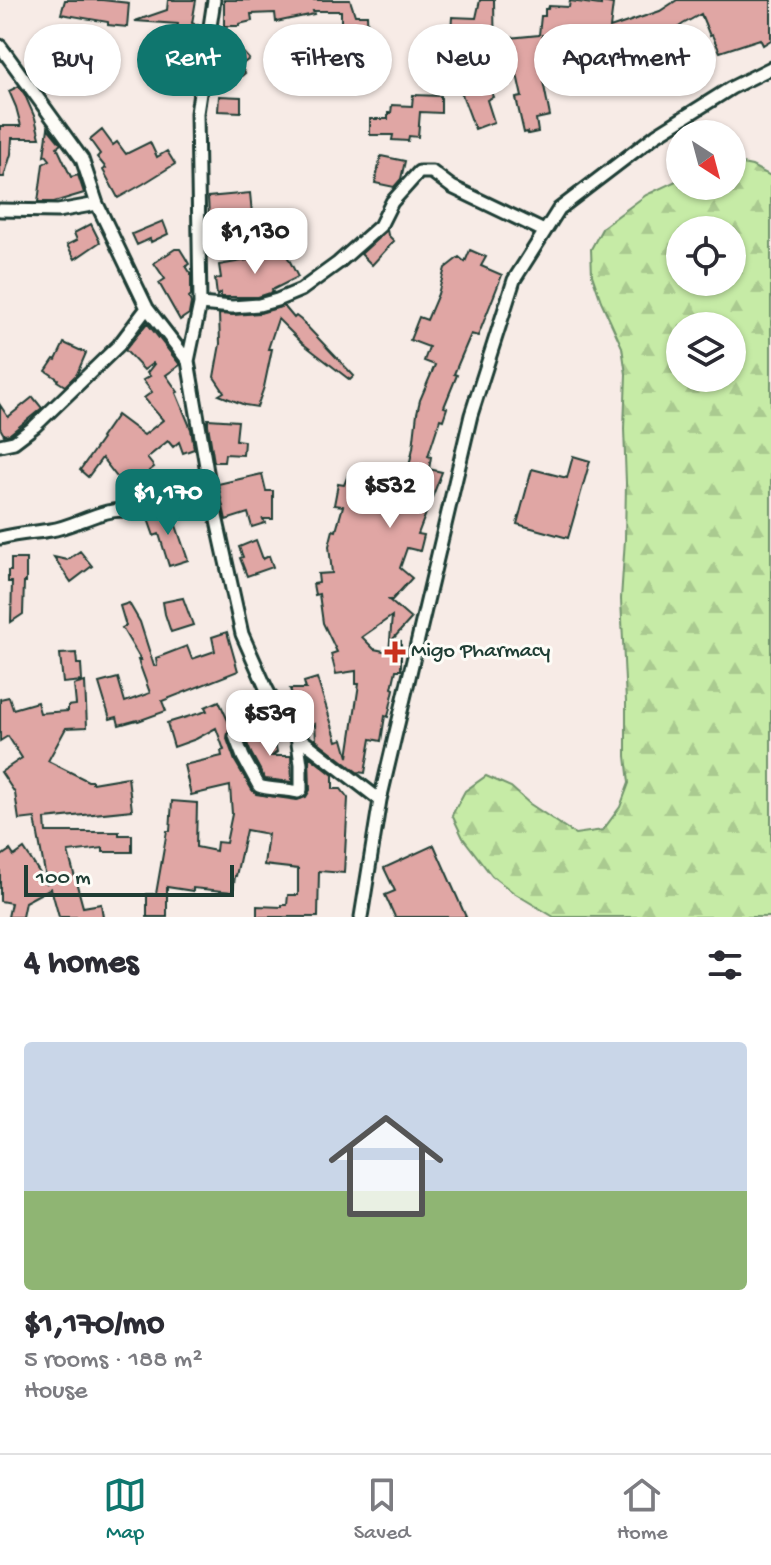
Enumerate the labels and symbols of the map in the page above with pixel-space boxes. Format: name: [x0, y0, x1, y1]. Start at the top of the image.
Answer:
north arrow: [666, 120, 746, 200]
pin: $1,130: [190, 208, 320, 276]
pin: $532: [343, 462, 437, 530]
pin: $1,170: [103, 469, 233, 537]
place label: Migo Pharmacy: [411, 639, 550, 665]
marker: Migo Pharmacy: [386, 643, 404, 661]
pin: $539: [223, 690, 317, 758]
scale bar: [24, 861, 234, 897]

